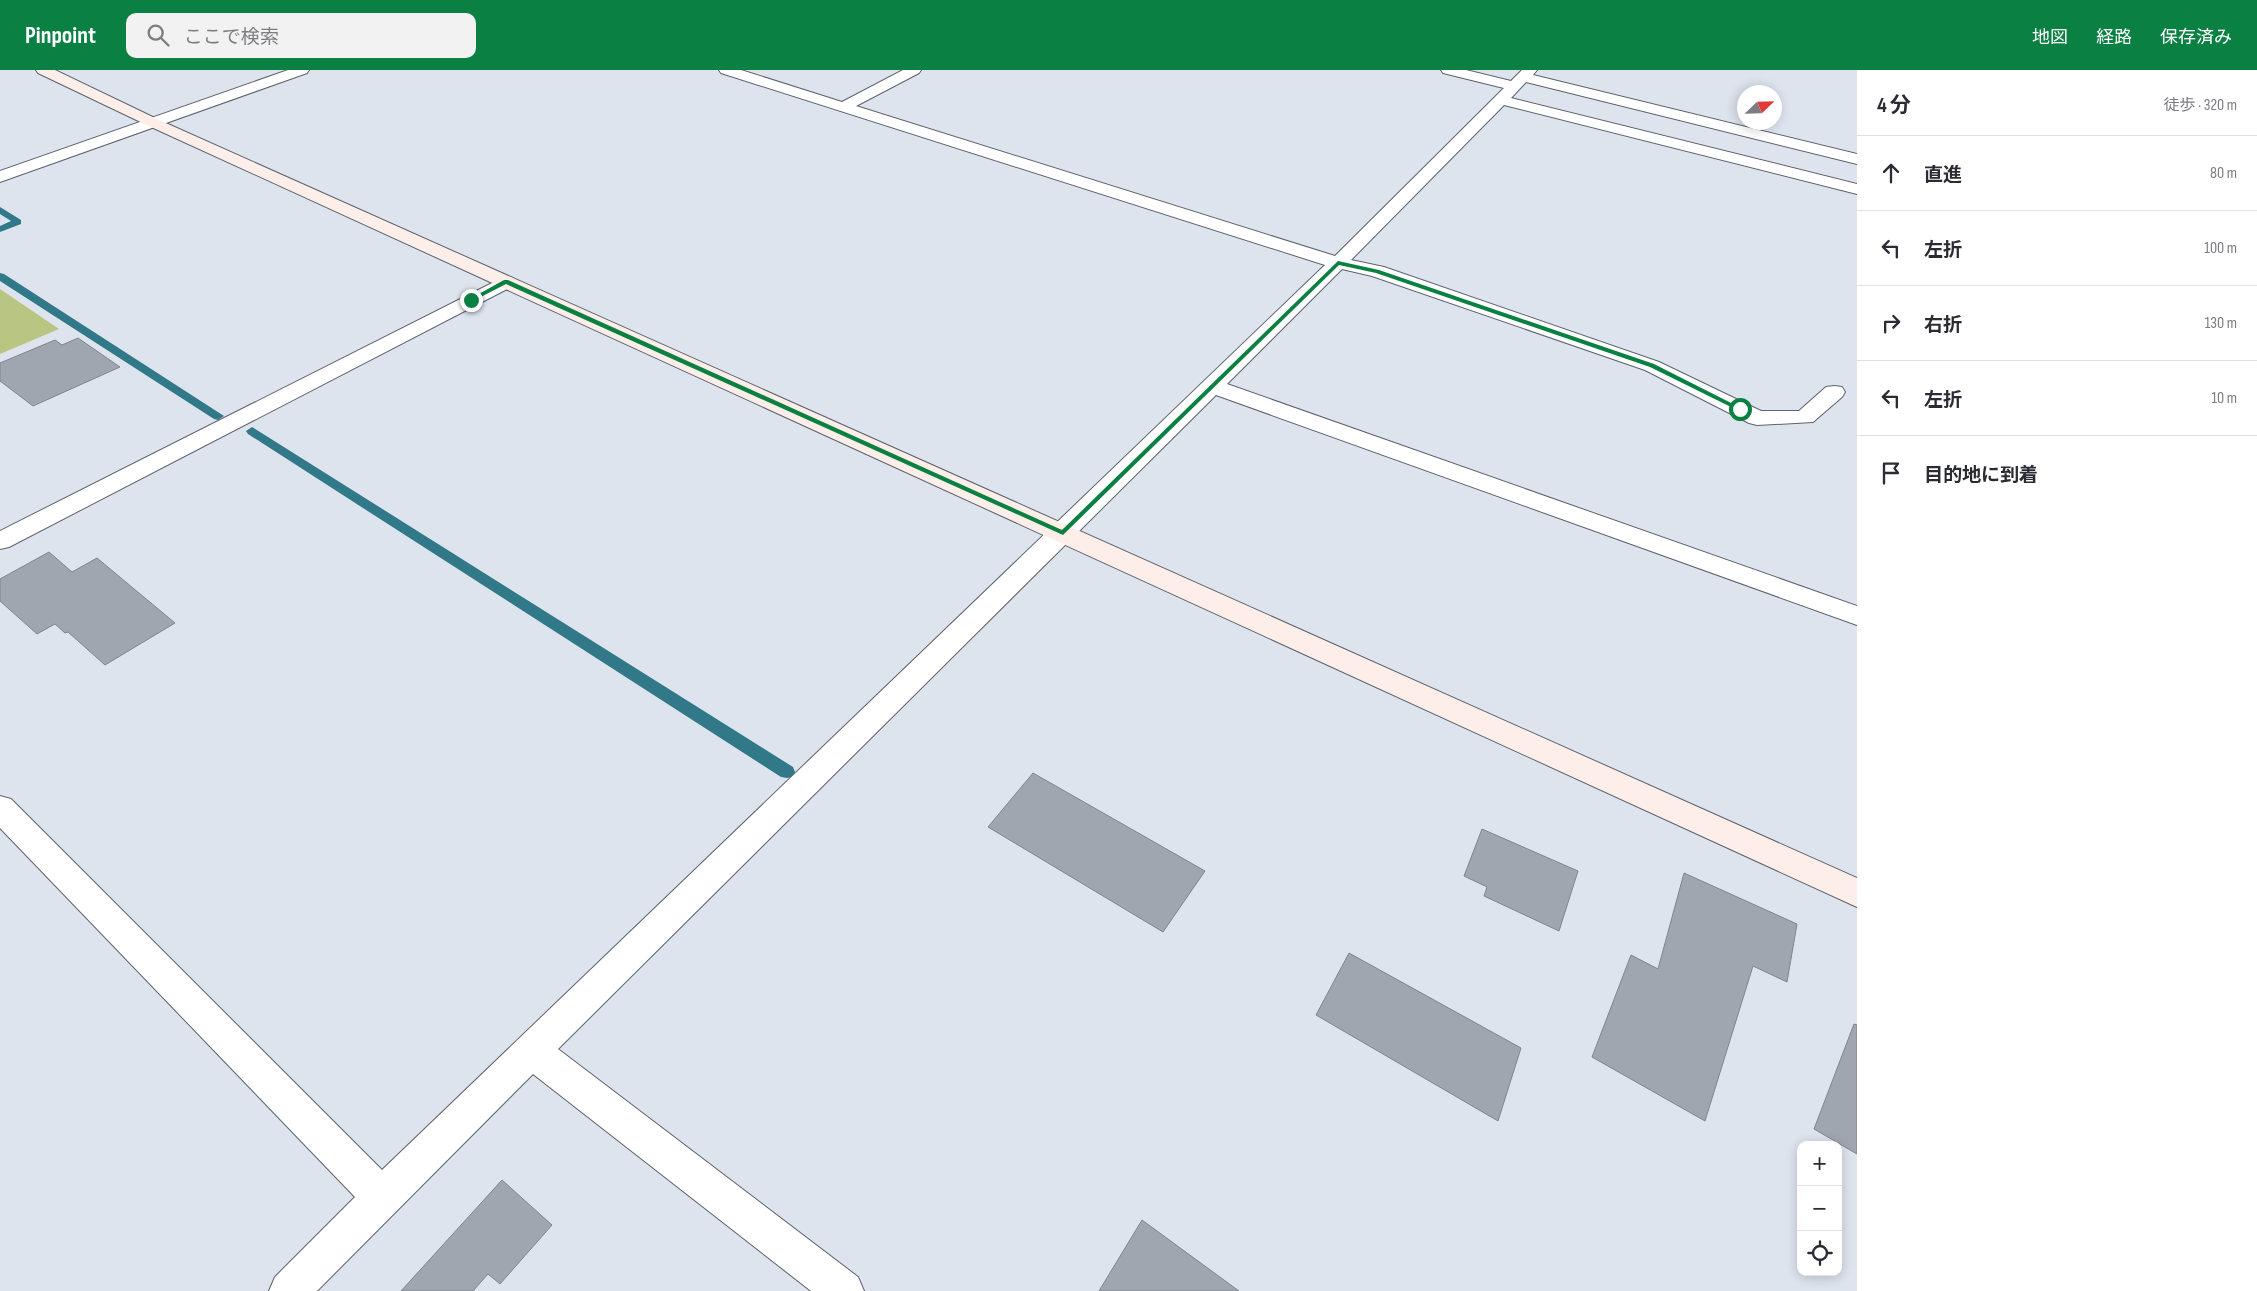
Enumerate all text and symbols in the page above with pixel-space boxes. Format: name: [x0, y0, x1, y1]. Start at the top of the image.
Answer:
search box: [126, 13, 476, 58]
text: Pinpoint: [25, 21, 96, 50]
icon: search: [144, 21, 172, 49]
text: ここで検索: [184, 26, 279, 49]
text: 地図: [2032, 27, 2068, 48]
text: 経路: [2096, 27, 2132, 48]
text: 保存済み: [2160, 27, 2232, 48]
north arrow: [1737, 85, 1782, 130]
text: 4 分: [1877, 93, 1911, 118]
text: 徒歩 · 320 m: [2163, 96, 2237, 115]
icon: ahead: [1877, 159, 1905, 187]
text: 直進: [1924, 164, 1962, 187]
text: 80 m: [2210, 164, 2237, 183]
icon: left: [1877, 234, 1905, 262]
text: 左折: [1924, 239, 1962, 262]
text: 100 m: [2204, 239, 2237, 258]
route end: [460, 289, 483, 312]
icon: right: [1877, 309, 1905, 337]
text: 右折: [1924, 314, 1962, 337]
text: 130 m: [2205, 314, 2237, 333]
icon: left: [1877, 384, 1905, 412]
text: 左折: [1924, 389, 1962, 412]
text: 10 m: [2211, 389, 2237, 408]
route start: [1729, 398, 1752, 421]
icon: arrive: [1877, 459, 1905, 487]
text: 目的地に到着: [1924, 464, 2038, 487]
map controls: [1797, 1141, 1842, 1276]
button: +: [1797, 1141, 1842, 1186]
button: −: [1797, 1186, 1842, 1231]
button: locate: [1797, 1231, 1842, 1276]

